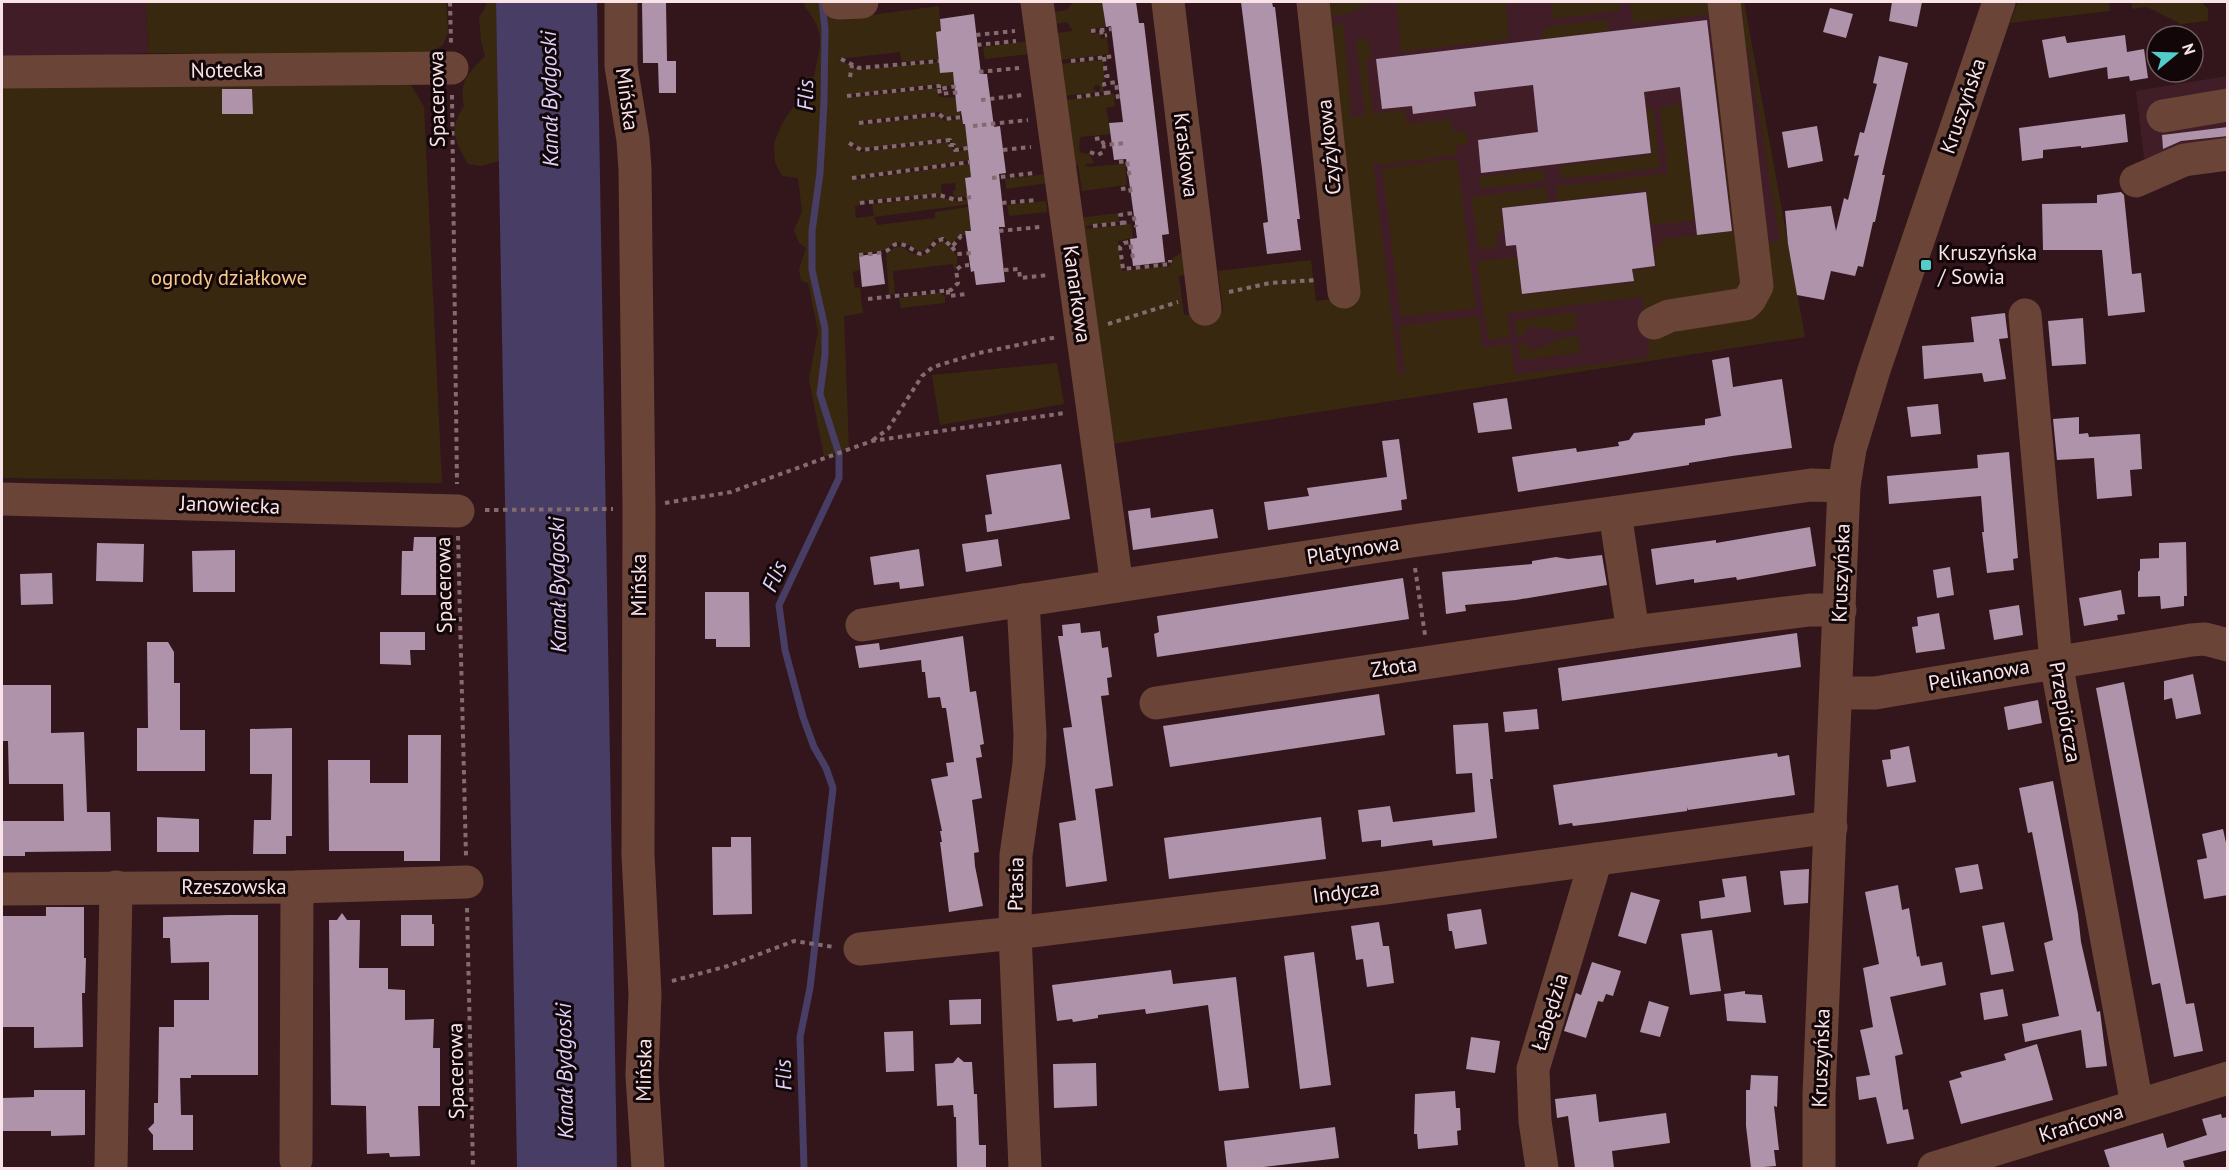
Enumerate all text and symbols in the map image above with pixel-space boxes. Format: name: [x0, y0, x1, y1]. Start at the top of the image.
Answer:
north arrow: [2145, 24, 2205, 84]
water label: Kanał Bydgoski: [534, 30, 564, 167]
text: N: [2178, 41, 2200, 57]
street label: Spacerowa: [422, 50, 451, 148]
street label: Kruszyńska: [1934, 54, 1991, 157]
street label: Notecka: [190, 55, 264, 84]
street label: Mińska: [610, 66, 645, 132]
water label: Flis: [791, 79, 819, 111]
street label: Czyżykowa: [1310, 98, 1347, 196]
street label: Kraskowa: [1168, 111, 1205, 199]
place label: Kruszyńska / Sowia: [1937, 239, 2037, 290]
street label: Kanarkowa: [1057, 243, 1098, 345]
marker: Kruszyńska / Sowia: [1919, 258, 1933, 272]
park label: ogrody działkowe: [151, 264, 307, 291]
street label: Janowiecka: [178, 489, 281, 520]
water label: Kanał Bydgoski: [542, 516, 572, 653]
street label: Kruszyńska: [1825, 523, 1856, 623]
street label: Platynowa: [1305, 529, 1401, 570]
street label: Spacerowa: [429, 536, 458, 634]
street label: Mińska: [625, 553, 652, 617]
water label: Flis: [755, 556, 793, 596]
street label: Złota: [1369, 650, 1419, 683]
street label: Pelikanowa: [1926, 652, 2032, 697]
street label: Przepiórcza: [2043, 659, 2088, 765]
street label: Ptasia: [1002, 857, 1029, 911]
street label: Rzeszowska: [181, 873, 287, 900]
street label: Indycza: [1311, 874, 1381, 909]
street label: Łabędzia: [1525, 970, 1574, 1054]
water label: Kanał Bydgoski: [549, 1002, 579, 1139]
street label: Kruszyńska: [1805, 1008, 1836, 1108]
street label: Spacerowa: [441, 1022, 470, 1120]
street label: Mińska: [629, 1038, 658, 1102]
water label: Flis: [768, 1059, 798, 1091]
street label: Krańcowa: [2035, 1097, 2126, 1148]

